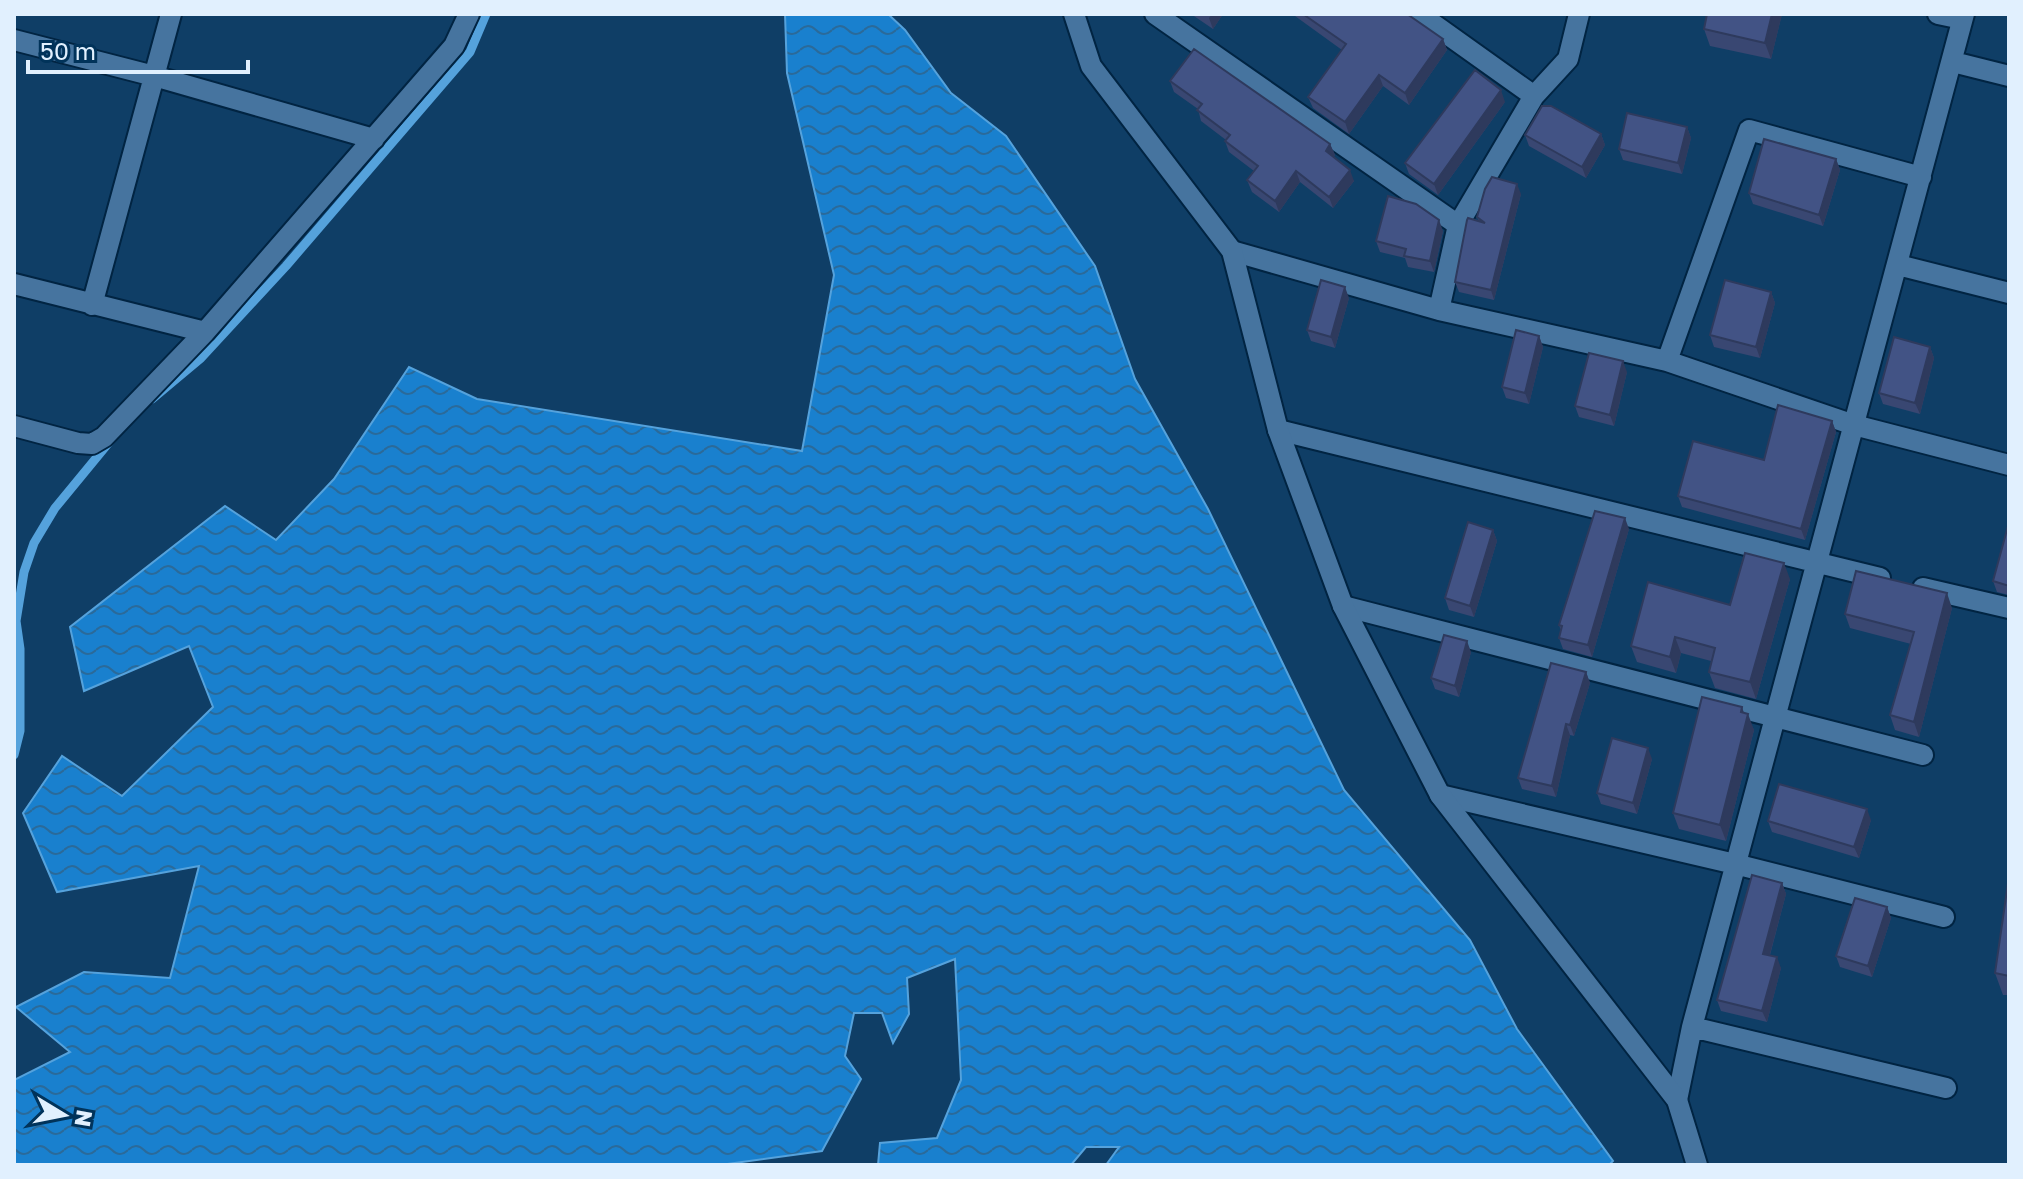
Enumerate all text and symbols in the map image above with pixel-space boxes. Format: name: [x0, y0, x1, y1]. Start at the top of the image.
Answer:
scale bar: [28, 24, 248, 74]
text: 50 m: [40, 36, 96, 65]
north arrow: [24, 1075, 104, 1155]
text: N: [69, 1108, 99, 1129]

